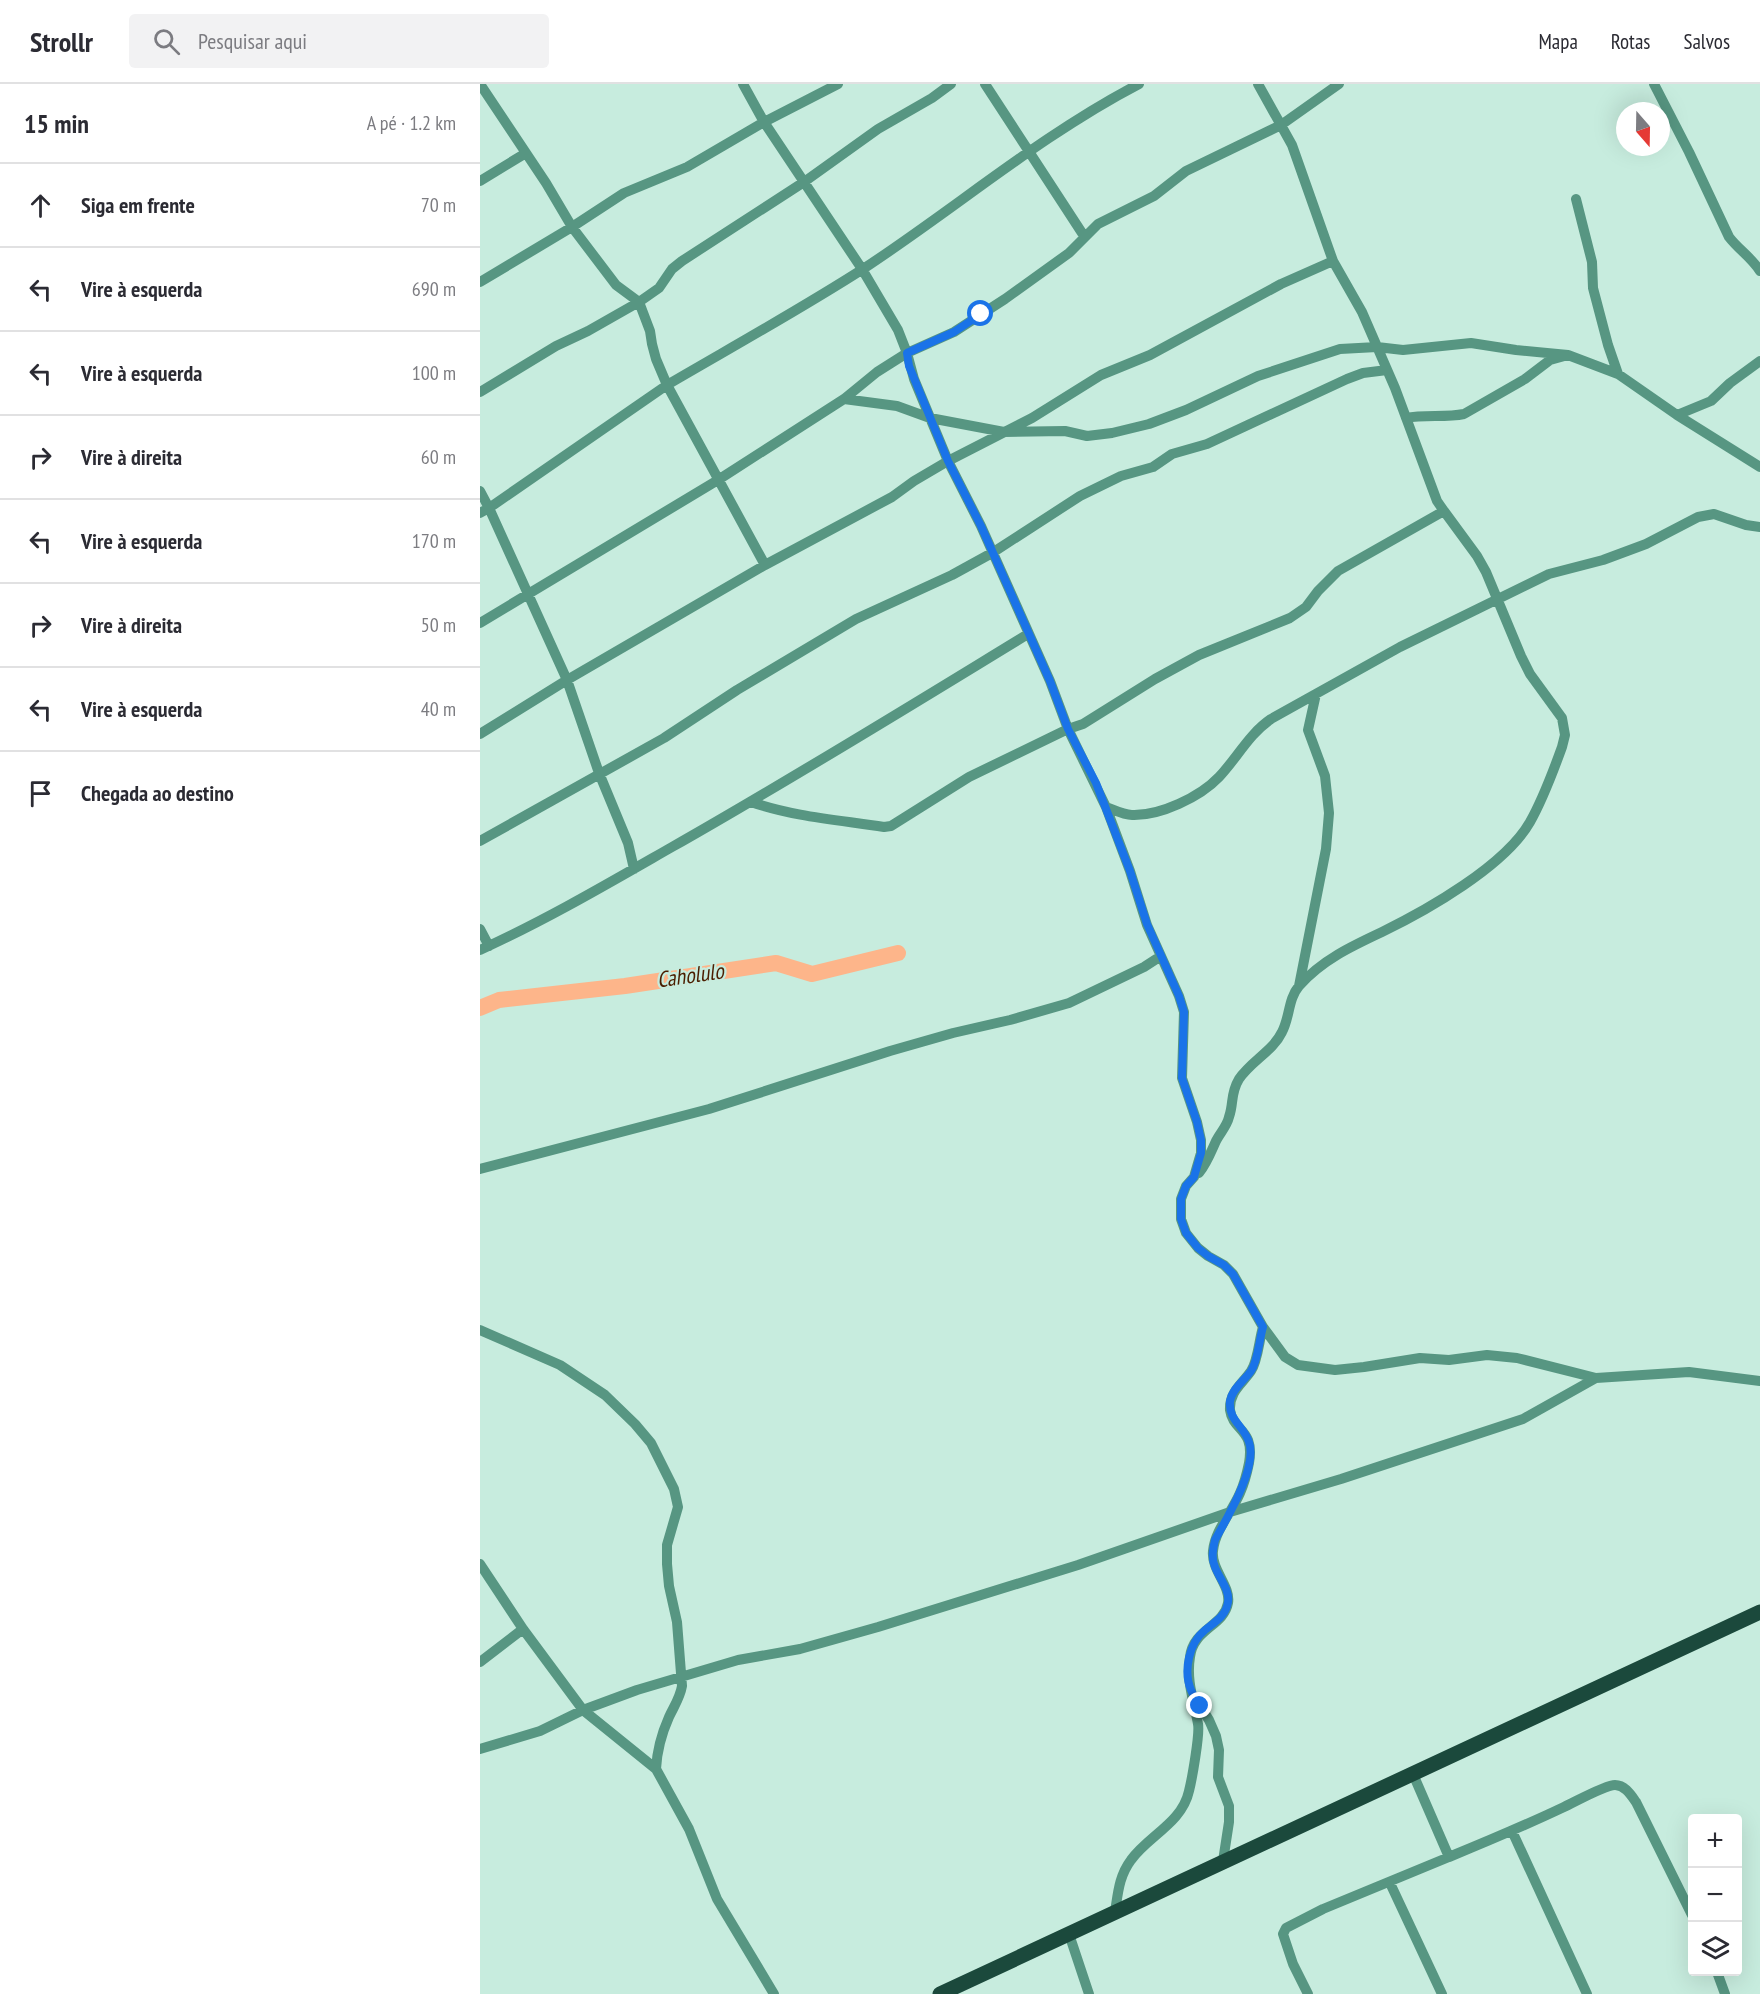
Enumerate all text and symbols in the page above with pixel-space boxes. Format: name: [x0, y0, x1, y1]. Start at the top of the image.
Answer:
search box: [129, 14, 549, 68]
text: Strollr: [30, 23, 93, 60]
icon: search: [150, 25, 183, 58]
text: Pesquisar aqui: [198, 27, 307, 55]
text: Mapa: [1538, 28, 1578, 55]
text: Rotas: [1611, 28, 1650, 55]
text: Salvos: [1683, 28, 1730, 55]
north arrow: [1616, 102, 1670, 156]
text: 15 min: [24, 107, 89, 140]
text: A pé · 1.2 km: [367, 110, 456, 136]
icon: ahead: [24, 189, 57, 222]
text: Siga em frente: [81, 191, 195, 219]
text: 70 m: [421, 192, 456, 218]
icon: left: [24, 273, 57, 306]
text: Vire à esquerda: [81, 275, 202, 303]
text: 690 m: [412, 276, 456, 302]
route start: [967, 300, 993, 326]
icon: left: [24, 357, 57, 390]
text: Vire à esquerda: [81, 359, 202, 387]
text: 100 m: [412, 360, 456, 386]
icon: right: [24, 441, 57, 474]
text: Vire à direita: [81, 443, 182, 471]
text: 60 m: [421, 444, 456, 470]
icon: left: [24, 525, 57, 558]
text: Vire à esquerda: [81, 527, 202, 555]
text: 170 m: [412, 528, 456, 554]
icon: right: [24, 609, 57, 642]
text: Vire à direita: [81, 611, 182, 639]
text: 50 m: [421, 612, 456, 638]
icon: left: [24, 693, 57, 726]
text: Vire à esquerda: [81, 695, 202, 723]
text: 40 m: [421, 696, 456, 722]
icon: arrive: [24, 777, 57, 810]
text: Chegada ao destino: [81, 779, 234, 807]
water label: Caholulo: [655, 956, 727, 994]
route end: [1186, 1692, 1212, 1718]
map controls: [1688, 1814, 1742, 1976]
button: +: [1688, 1814, 1742, 1868]
button: −: [1688, 1868, 1742, 1922]
button: layers: [1688, 1922, 1742, 1976]

